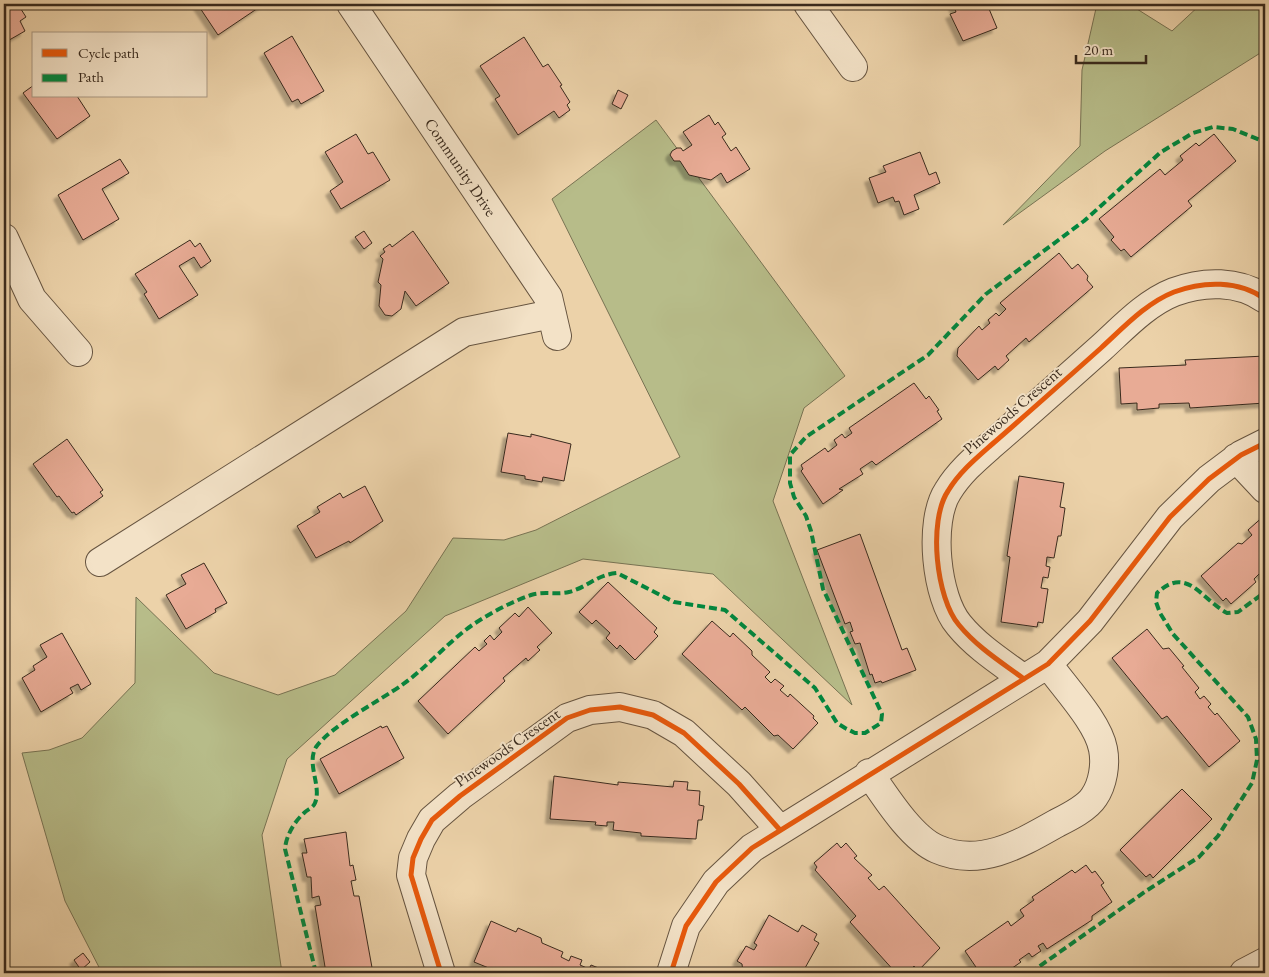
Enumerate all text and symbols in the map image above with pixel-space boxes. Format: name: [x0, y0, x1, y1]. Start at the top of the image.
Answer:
legend: [32, 32, 208, 98]
scale bar: [1076, 32, 1146, 64]
text: 20 m: [1084, 40, 1113, 59]
text: Cycle path: [78, 43, 140, 62]
text: Path: [78, 67, 104, 86]
street label: Community Drive: [420, 114, 501, 221]
street label: Pinewoods Crescent: [959, 362, 1066, 459]
street label: Pinewoods Crescent: [450, 703, 564, 792]

